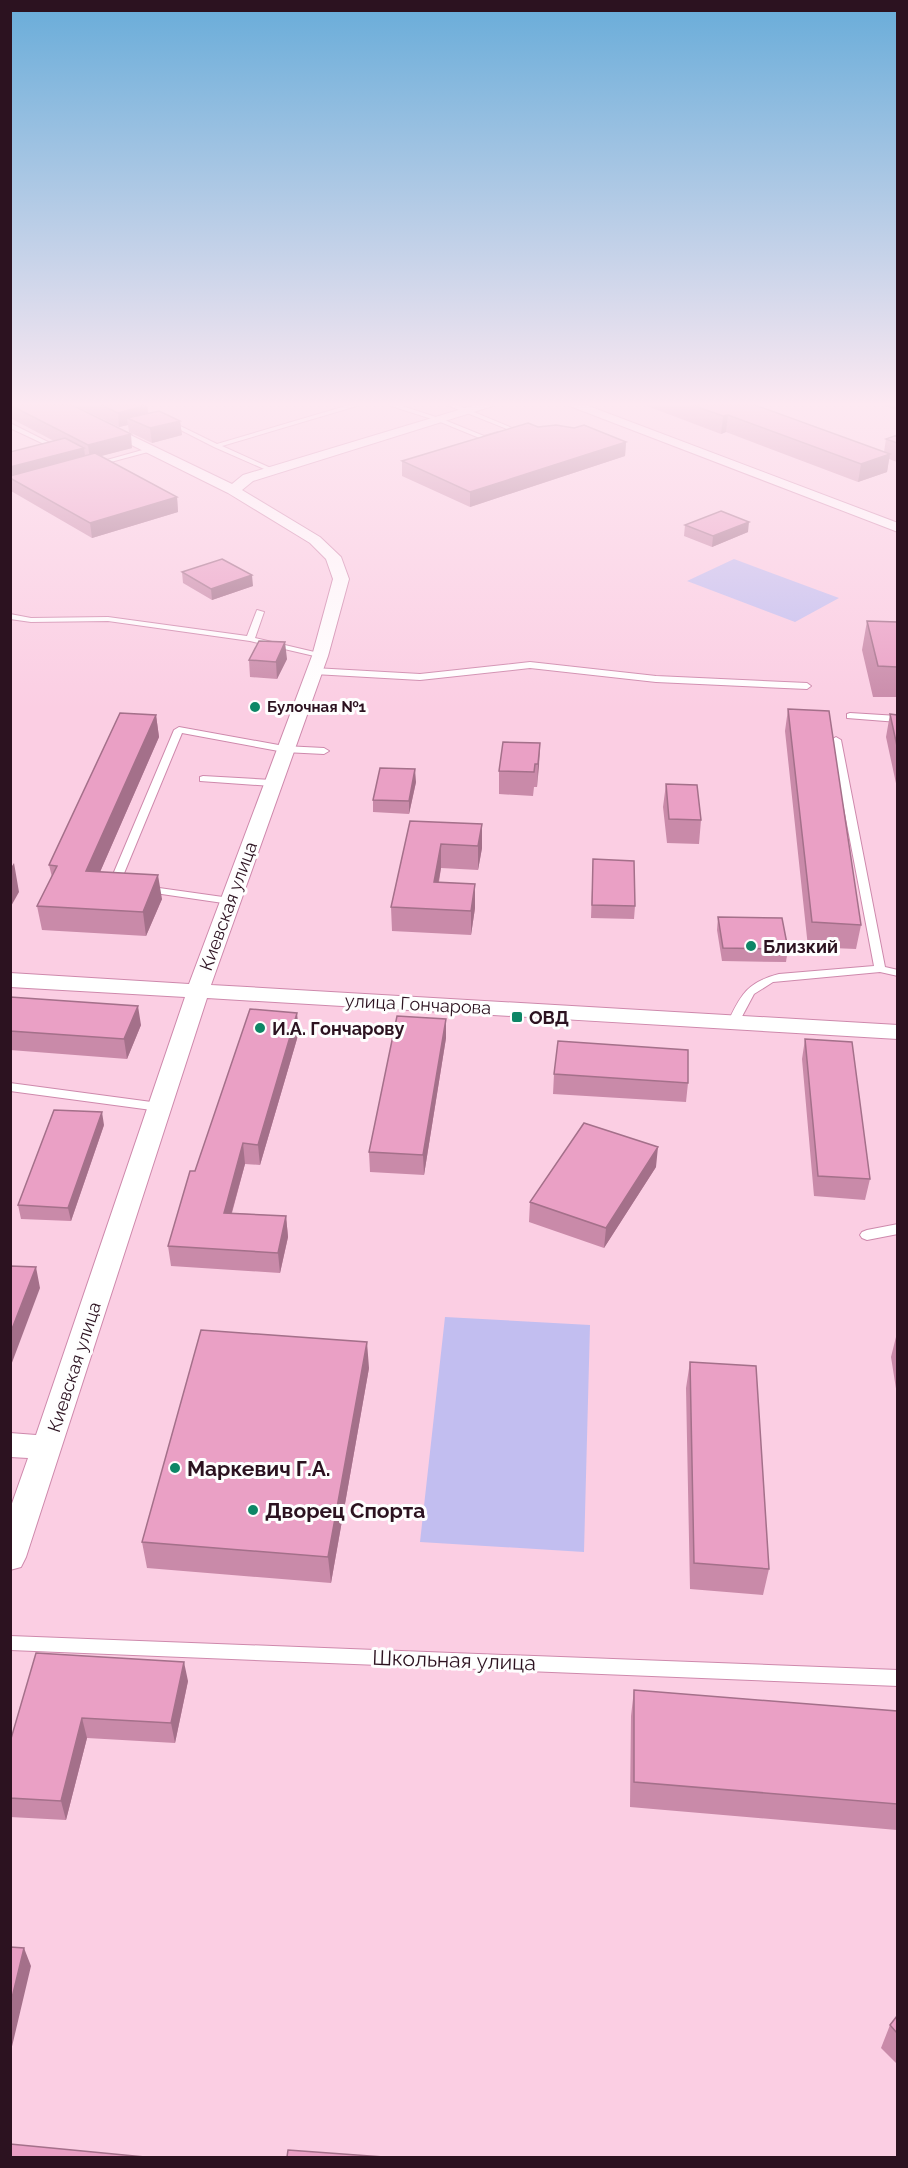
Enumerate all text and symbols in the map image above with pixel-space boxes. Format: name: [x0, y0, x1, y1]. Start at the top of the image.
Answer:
place label: Булочная №1: [267, 698, 367, 716]
marker: Булочная №1: [248, 700, 262, 714]
street label: Киевская улица: [195, 839, 261, 973]
place label: Близкий: [763, 936, 838, 957]
marker: Близкий: [744, 939, 758, 953]
street label: улица Гончарова: [344, 990, 492, 1018]
place label: ОВД: [529, 1007, 569, 1028]
marker: ОВД: [510, 1010, 524, 1024]
place label: И.А. Гончарову: [272, 1018, 404, 1039]
marker: И.А. Гончарову: [253, 1021, 267, 1035]
street label: Киевская улица: [43, 1299, 105, 1435]
place label: Маркевич Г.А.: [187, 1456, 331, 1481]
marker: Маркевич Г.А.: [168, 1461, 182, 1475]
place label: Дворец Спорта: [265, 1498, 425, 1523]
marker: Дворец Спорта: [246, 1503, 260, 1517]
street label: Школьная улица: [372, 1645, 536, 1675]

